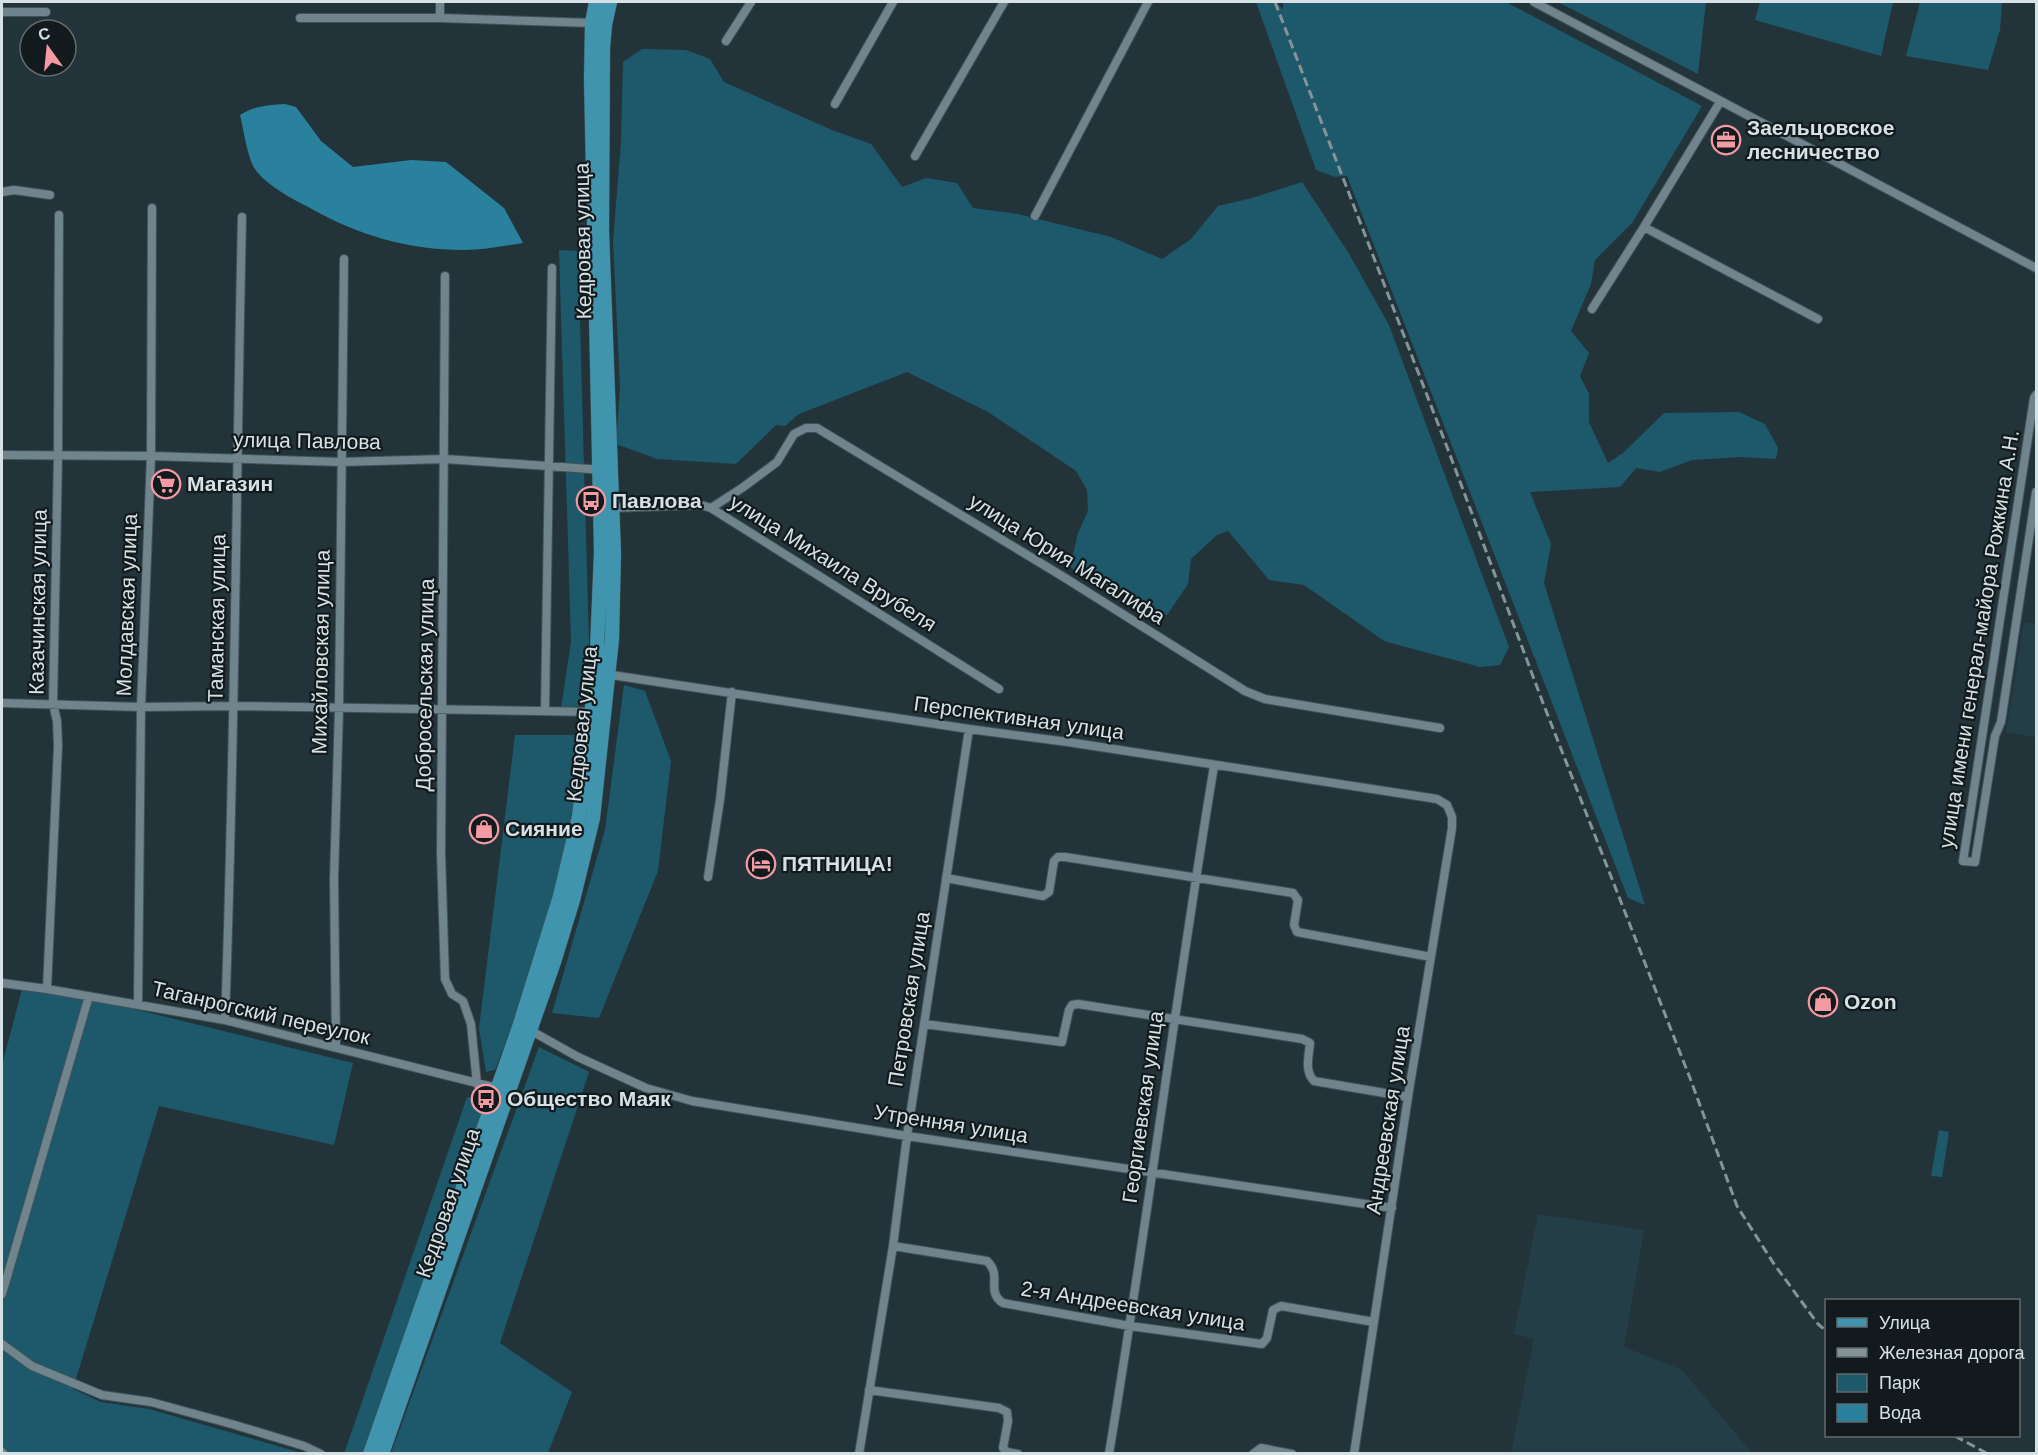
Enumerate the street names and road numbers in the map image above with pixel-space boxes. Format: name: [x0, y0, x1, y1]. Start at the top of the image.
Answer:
street label: Кедровая улица: [570, 162, 595, 320]
street label: улица Павлова: [233, 428, 381, 453]
street label: улица имени генерал-майора Рожкина А.Н.: [1934, 428, 2023, 850]
street label: улица Юрия Магалифа: [965, 489, 1170, 629]
street label: улица Михаила Врубеля: [726, 490, 941, 636]
street label: Казачинская улица: [24, 509, 51, 695]
street label: Молдавская улица: [112, 513, 141, 697]
street label: Таманская улица: [204, 533, 229, 702]
street label: Михайловская улица: [307, 549, 334, 755]
street label: Добросельская улица: [411, 578, 438, 792]
street label: Кедровая улица: [562, 645, 601, 803]
street label: Перспективная улица: [912, 691, 1126, 744]
street label: Петровская улица: [883, 910, 934, 1088]
street label: Таганрогский переулок: [150, 976, 373, 1049]
street label: Георгиевская улица: [1118, 1009, 1167, 1204]
street label: Андреевская улица: [1361, 1024, 1414, 1216]
street label: Утренняя улица: [872, 1100, 1030, 1147]
street label: Кедровая улица: [411, 1125, 484, 1281]
street label: 2-я Андреевская улица: [1019, 1276, 1247, 1335]

